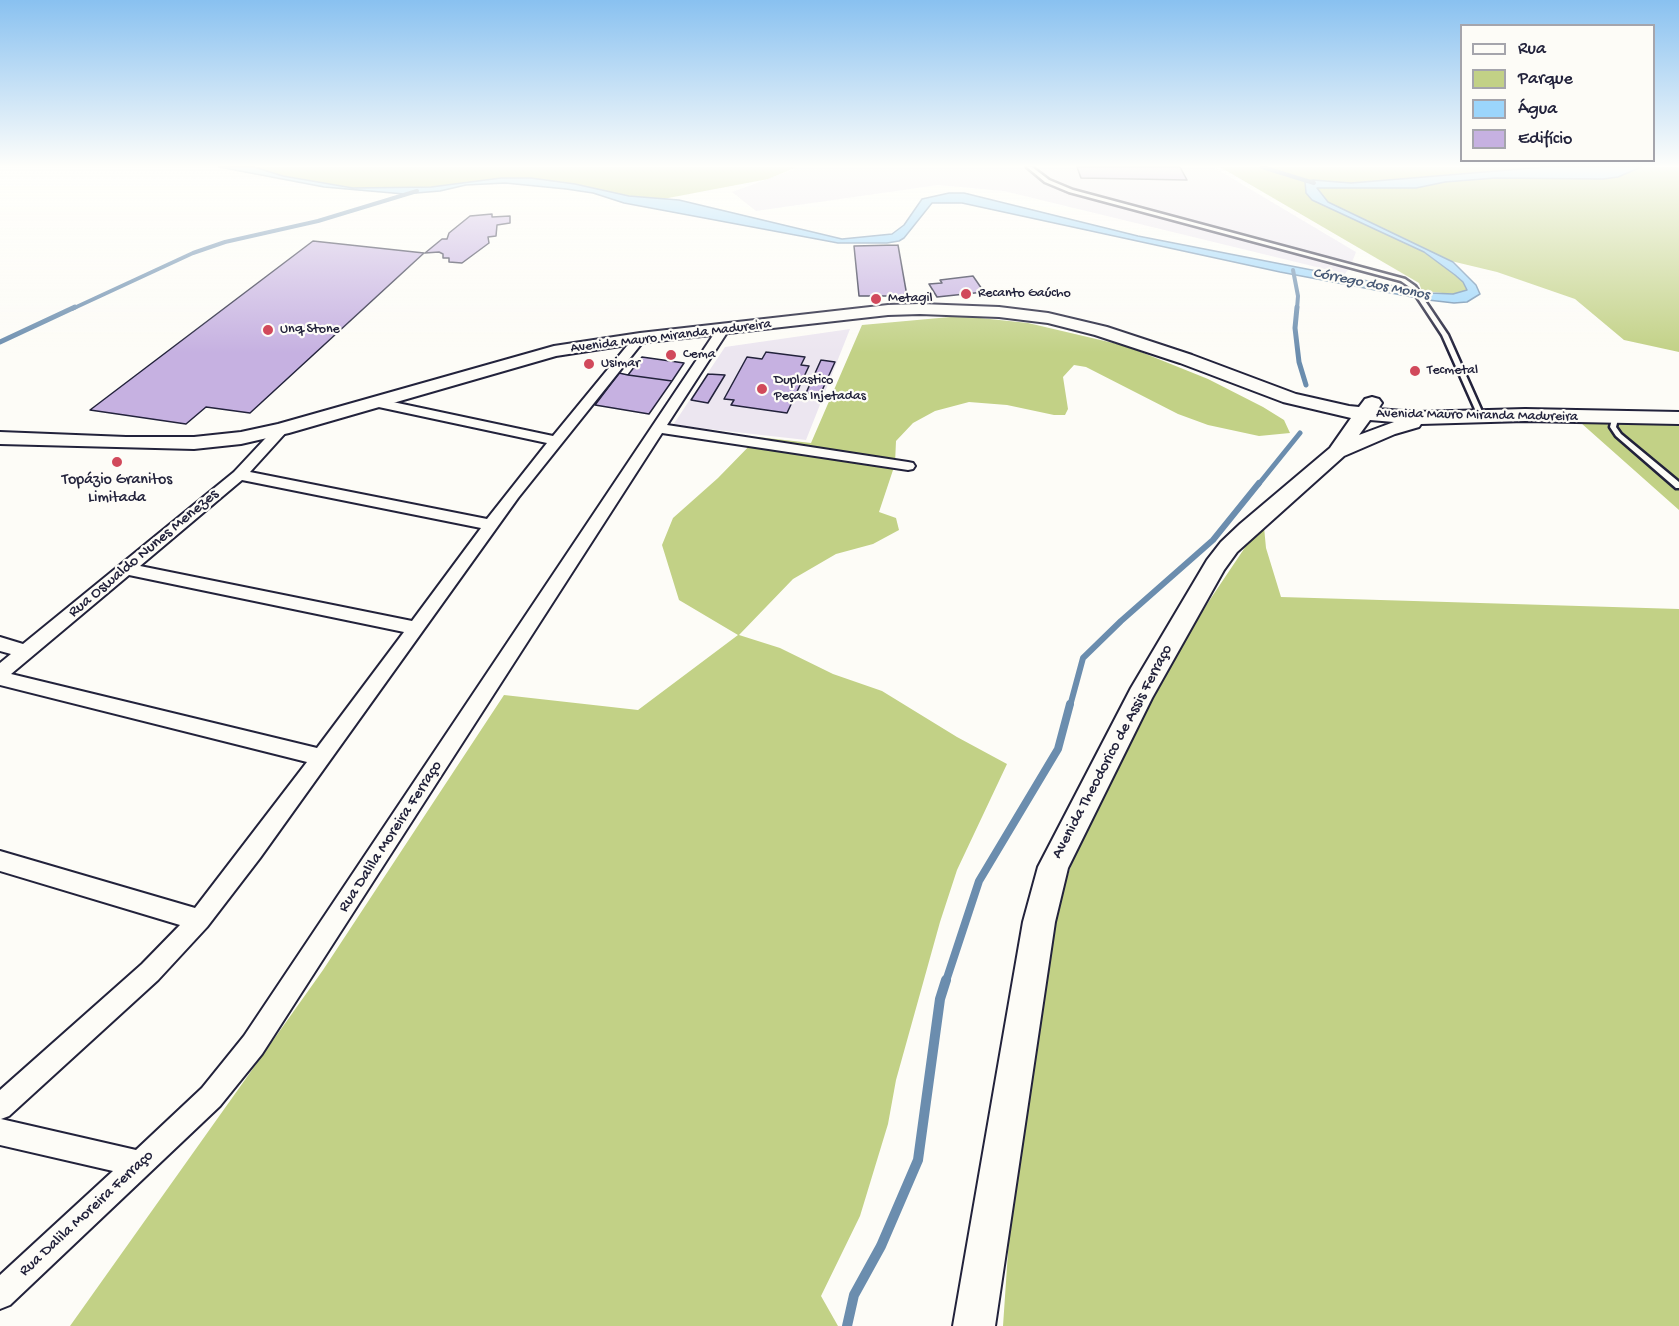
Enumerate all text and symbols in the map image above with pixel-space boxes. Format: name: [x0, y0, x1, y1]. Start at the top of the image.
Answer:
legend: [1460, 24, 1655, 162]
text: Rua: [1518, 39, 1546, 60]
text: Parque: [1518, 69, 1573, 90]
text: Água: [1518, 99, 1557, 120]
text: Edifício: [1518, 129, 1572, 150]
water label: Córrego dos Monos: [1311, 265, 1431, 305]
place label: Recanto Gaúcho: [978, 286, 1071, 302]
marker: Recanto Gaúcho: [959, 287, 973, 301]
place label: Metagil: [888, 291, 933, 307]
marker: Metagil: [869, 292, 883, 306]
street label: Avenida Mauro Miranda Madureira: [570, 316, 772, 358]
place label: Unq Stone: [280, 322, 340, 338]
marker: Unq Stone: [261, 323, 275, 337]
place label: Cema: [683, 347, 716, 363]
marker: Cema: [664, 348, 678, 362]
place label: Usimar: [601, 356, 640, 372]
marker: Usimar: [582, 357, 596, 371]
place label: Tecmetal: [1427, 363, 1478, 379]
marker: Tecmetal: [1408, 364, 1422, 378]
place label: Duplastico Peças Injetadas: [774, 373, 866, 406]
marker: Duplastico Peças Injetadas: [755, 382, 769, 396]
street label: Avenida Mauro Miranda Madureira: [1376, 406, 1578, 426]
marker: Topázio Granitos Limitada: [110, 455, 124, 469]
place label: Topázio Granitos Limitada: [62, 471, 172, 509]
street label: Rua Oswaldo Nunes Menezes: [65, 485, 223, 623]
street label: Avenida Theodorico de Assis Ferraço: [1048, 642, 1178, 862]
street label: Rua Dalila Moreira Ferraço: [335, 758, 447, 916]
street label: Rua Dalila Moreira Ferraço: [16, 1147, 158, 1281]

